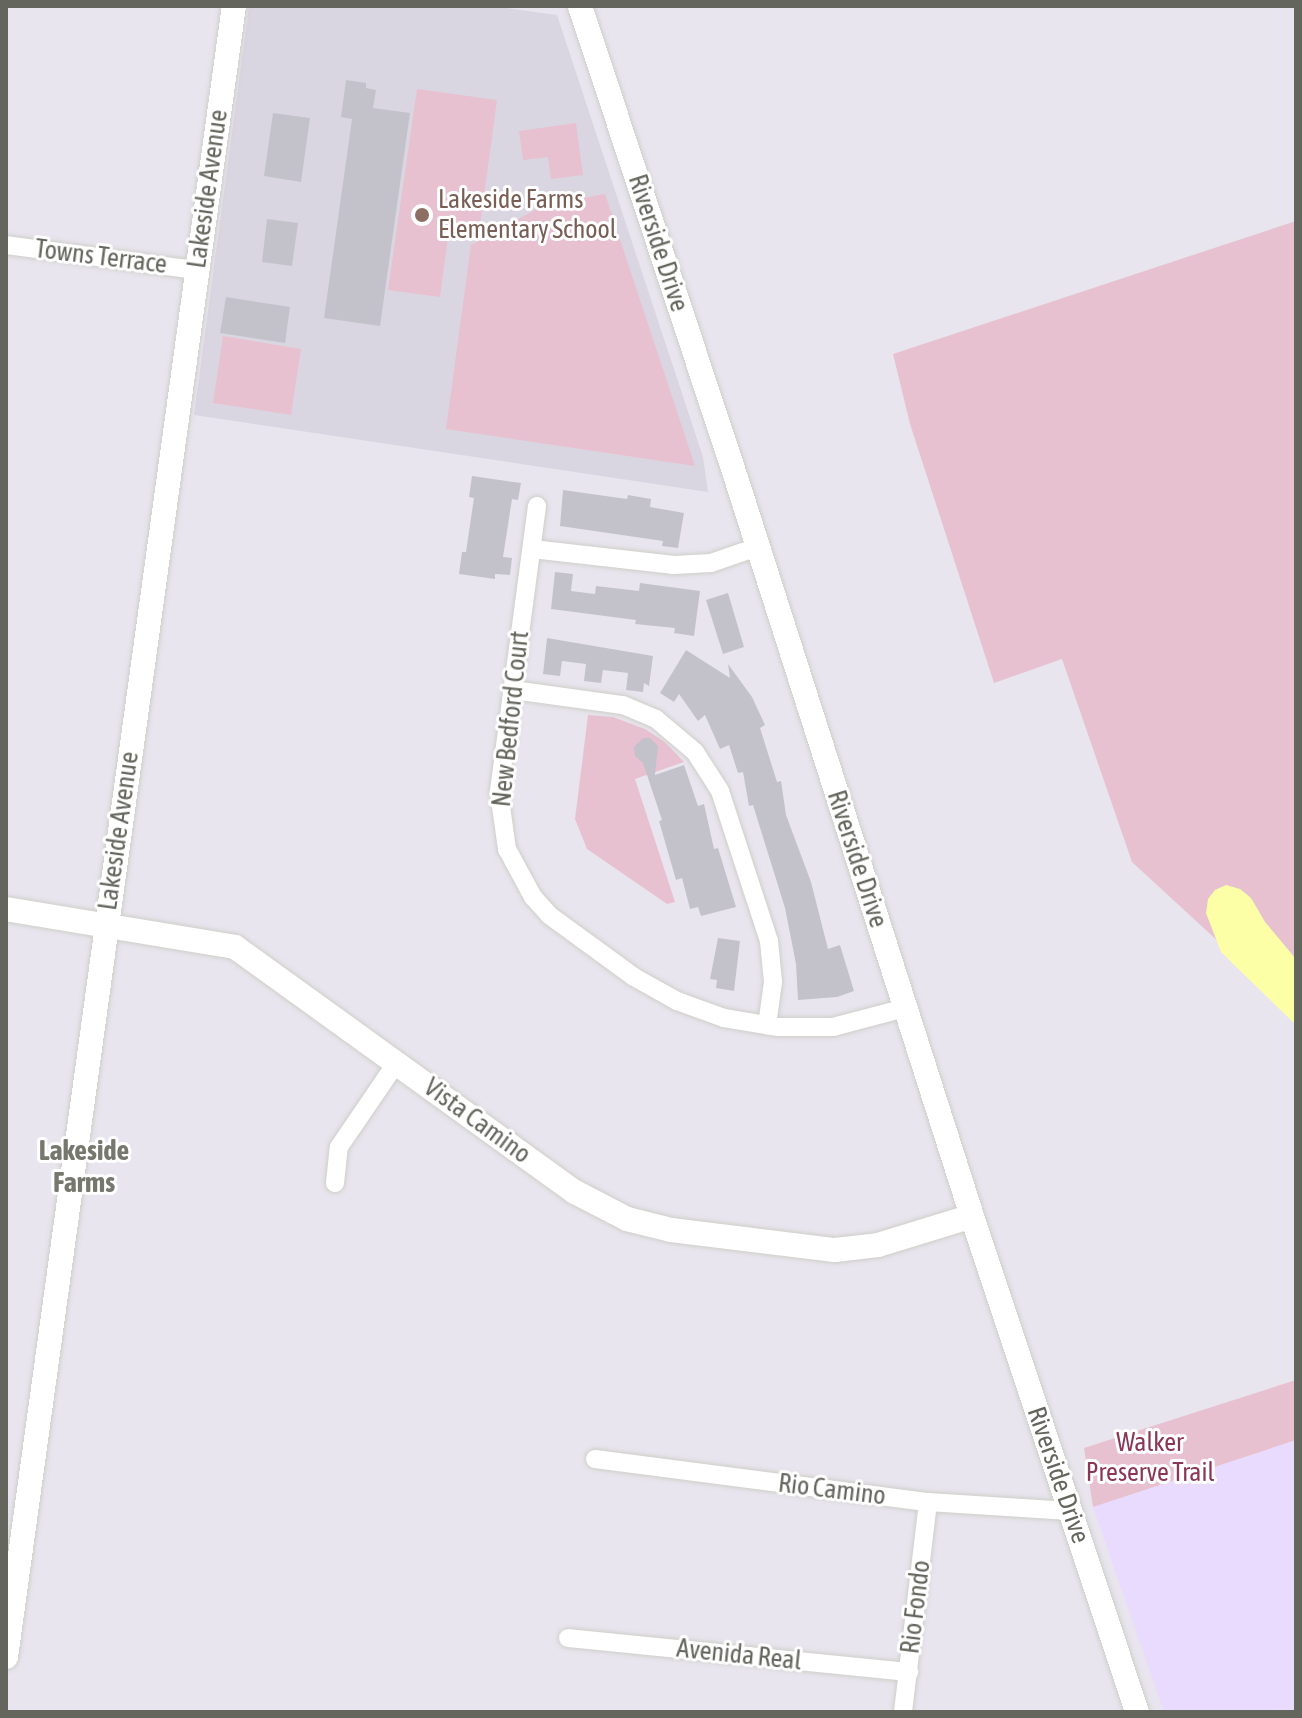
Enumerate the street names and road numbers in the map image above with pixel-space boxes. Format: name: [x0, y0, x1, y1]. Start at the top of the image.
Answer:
street label: Lakeside Avenue: [181, 108, 235, 270]
street label: Riverside Drive: [621, 171, 695, 315]
street label: Towns Terrace: [33, 233, 169, 281]
street label: New Bedford Court: [486, 630, 536, 808]
street label: Lakeside Avenue: [92, 750, 146, 912]
street label: Riverside Drive: [820, 787, 894, 931]
street label: Vista Camino: [418, 1072, 536, 1170]
street label: Riverside Drive: [1020, 1403, 1096, 1547]
street label: Rio Camino: [776, 1468, 888, 1512]
street label: Rio Fondo: [895, 1558, 937, 1656]
street label: Avenida Real: [675, 1633, 803, 1677]

